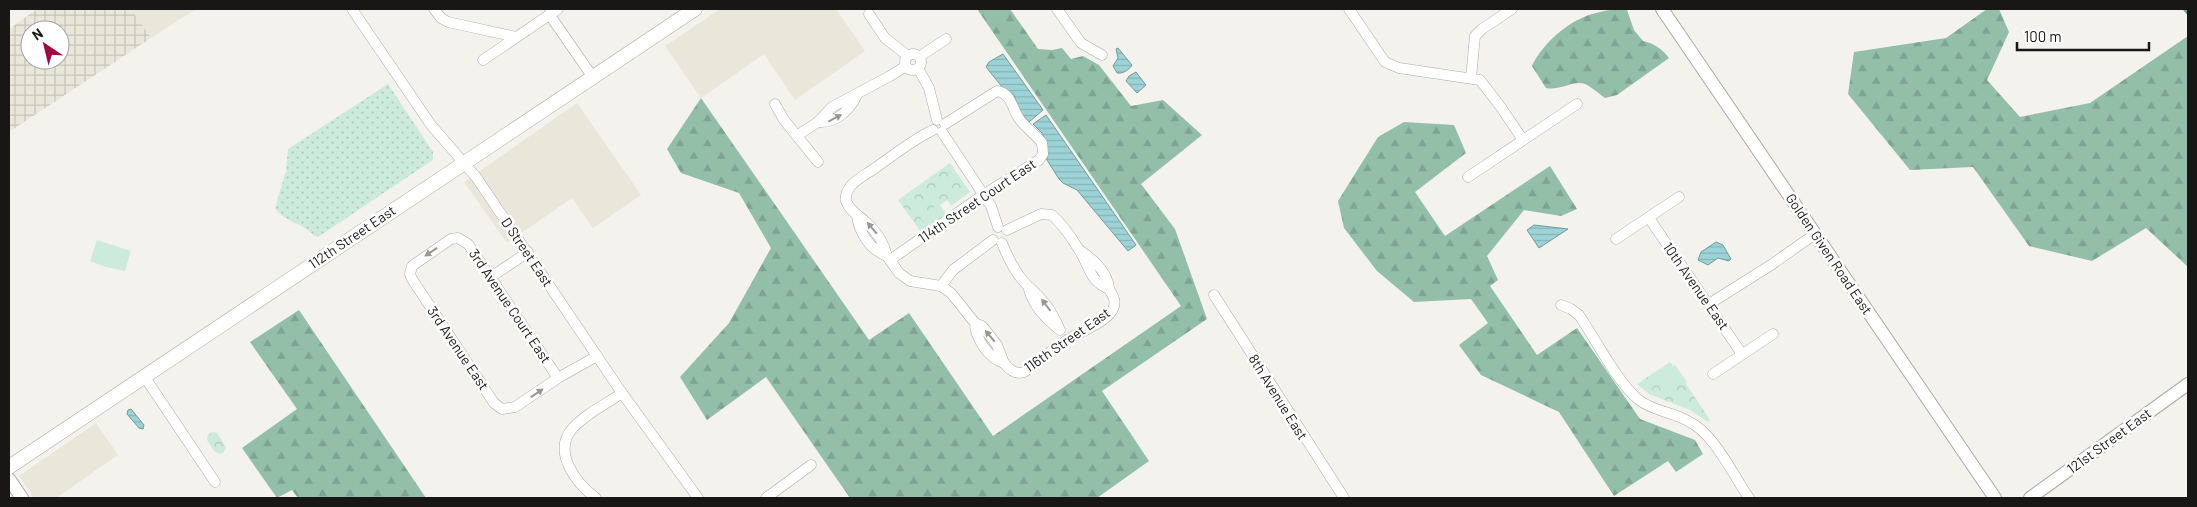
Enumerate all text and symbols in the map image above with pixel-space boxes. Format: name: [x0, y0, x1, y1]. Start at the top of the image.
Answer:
north arrow: [20, 20, 70, 70]
scale bar: [2017, 20, 2150, 52]
text: N: [29, 24, 46, 44]
text: 100 m: [2024, 27, 2062, 45]
one-way arrow: [828, 114, 842, 122]
street label: 114th Street Court East: [915, 155, 1039, 246]
street label: Golden Given Road East: [1783, 190, 1876, 318]
street label: 112th Street East: [305, 201, 398, 272]
street label: D Street East: [498, 214, 557, 290]
one-way arrow: [866, 223, 878, 235]
street label: 10th Avenue East: [1660, 239, 1733, 333]
street label: 3rd Avenue Court East: [466, 245, 555, 366]
one-way arrow: [424, 248, 438, 257]
one-way arrow: [1041, 299, 1052, 312]
street label: 3rd Avenue East: [424, 303, 493, 393]
street label: 116th Street East: [1020, 304, 1113, 376]
one-way arrow: [984, 329, 995, 342]
street label: 8th Avenue East: [1245, 351, 1311, 443]
one-way arrow: [530, 388, 543, 397]
street label: 121st Street East: [2063, 404, 2154, 477]

